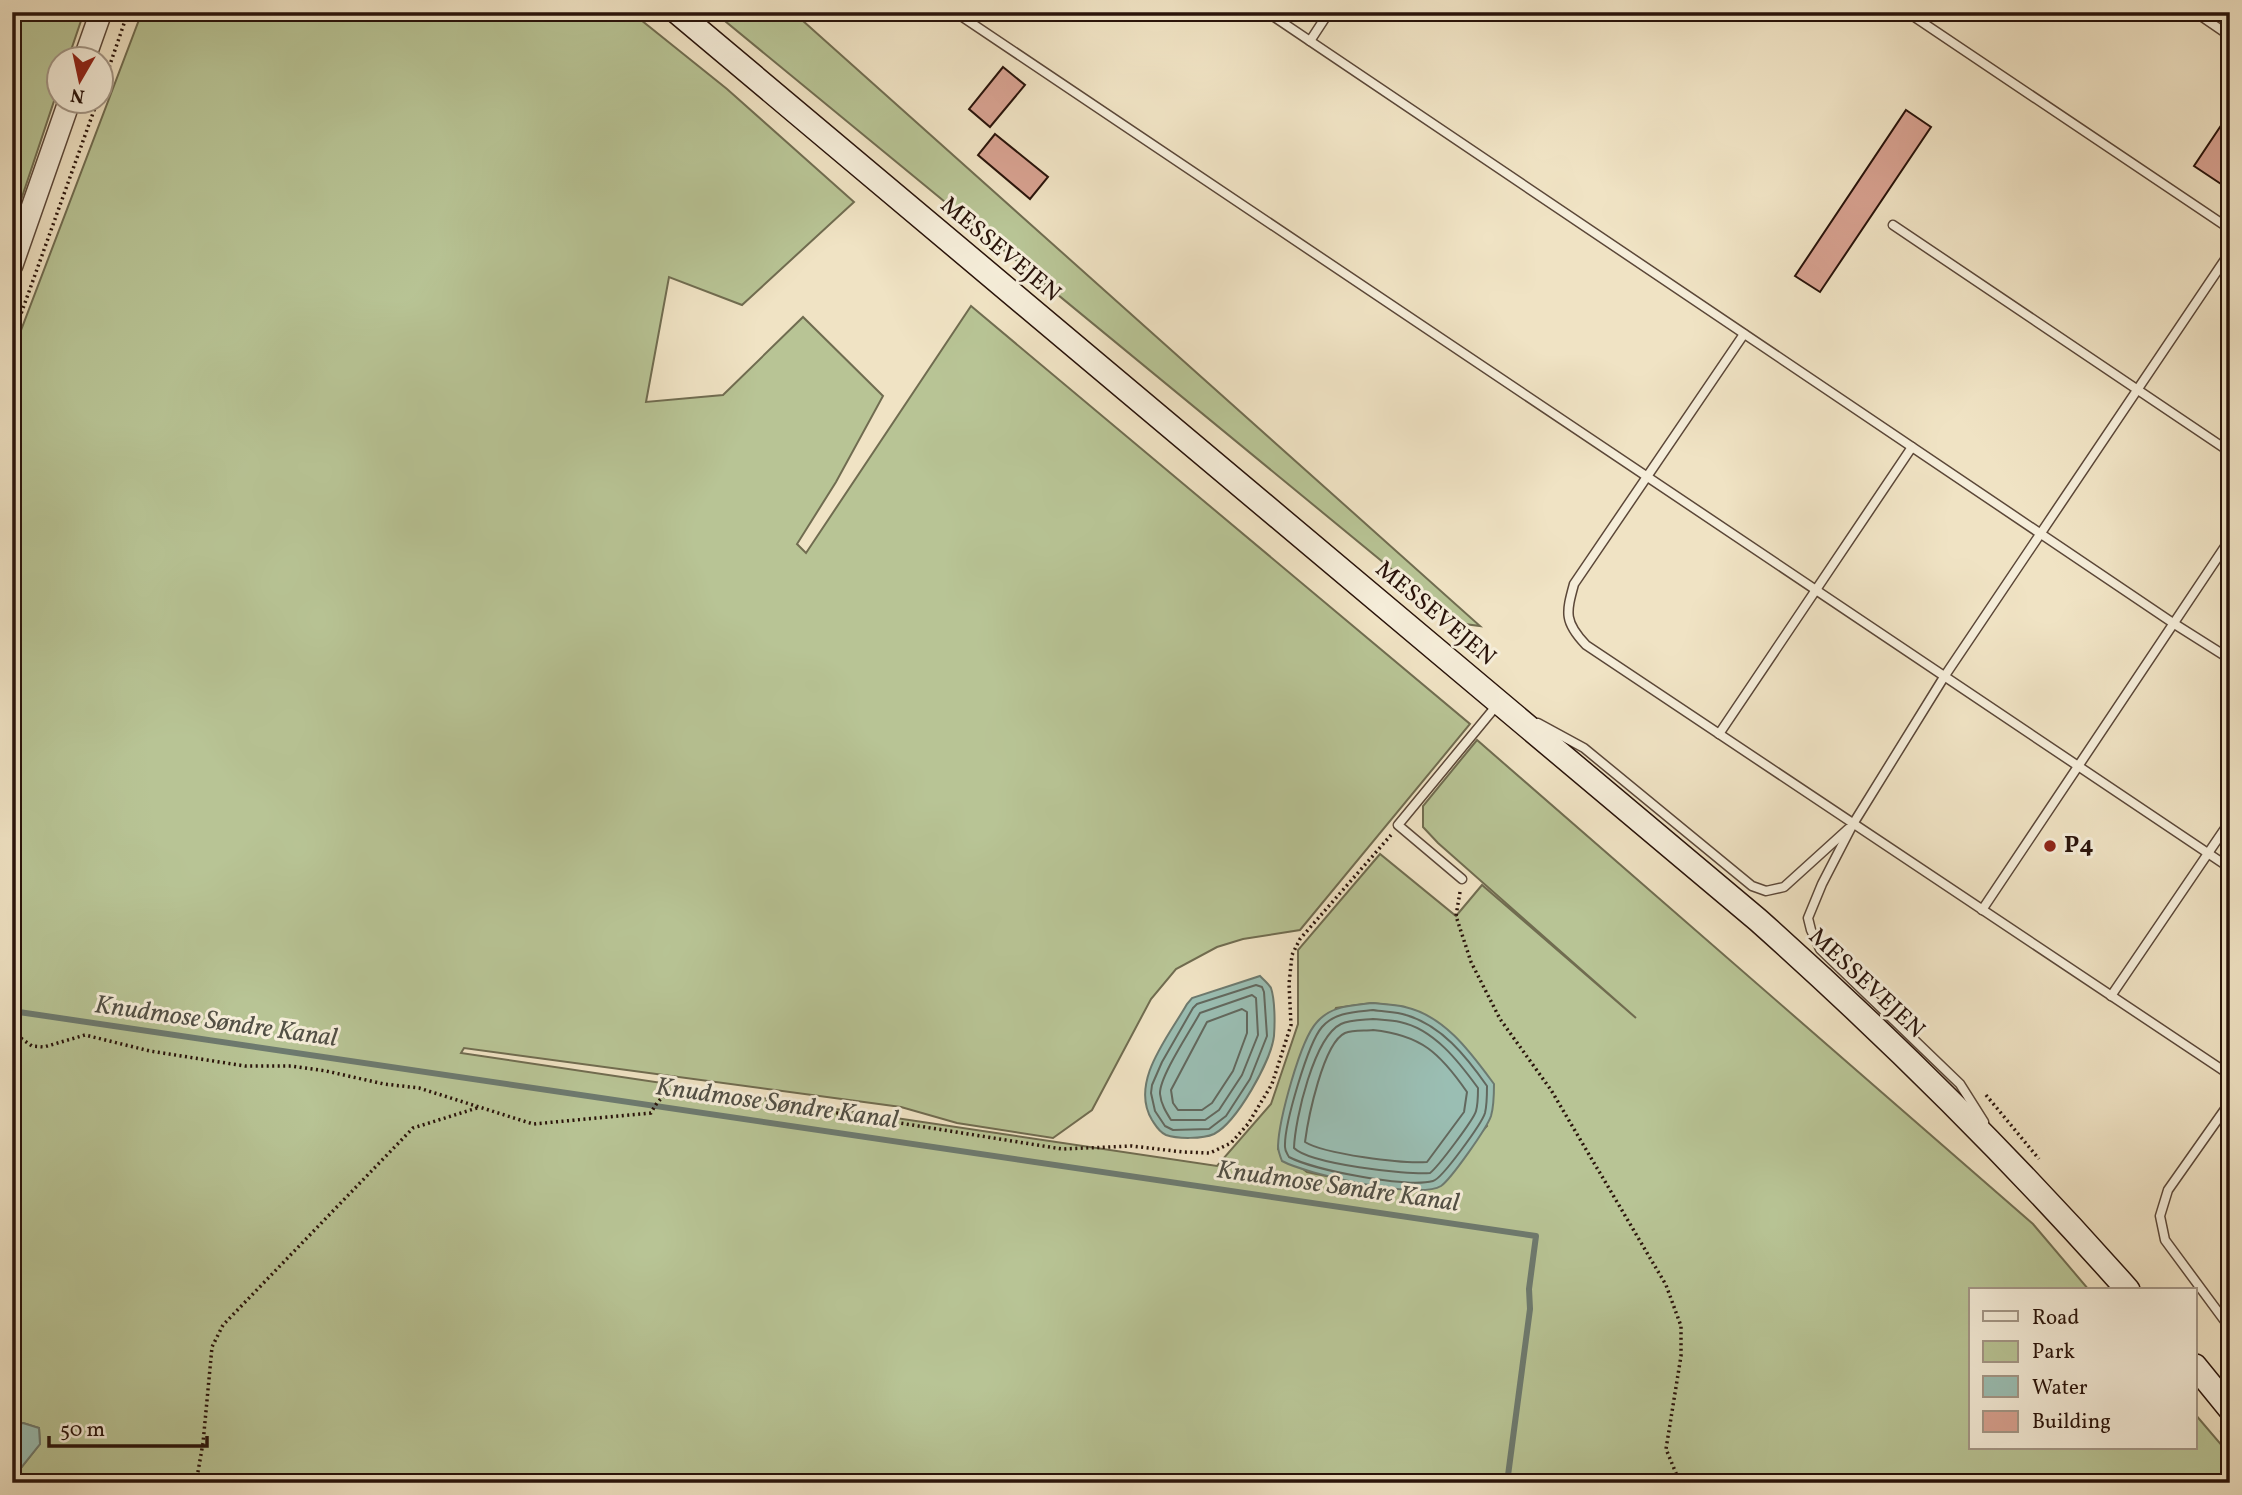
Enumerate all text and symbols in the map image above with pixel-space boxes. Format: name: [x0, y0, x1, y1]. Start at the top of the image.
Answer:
north arrow: [46, 46, 116, 116]
text: N: [69, 81, 87, 109]
street label: MESSEVEJEN: [932, 189, 1068, 311]
street label: MESSEVEJEN: [1367, 553, 1503, 675]
place label: P4: [2064, 829, 2094, 863]
marker: P4: [2042, 838, 2058, 854]
street label: MESSEVEJEN: [1800, 921, 1932, 1047]
water label: Knudmose Søndre Kanal: [92, 987, 340, 1057]
water label: Knudmose Søndre Kanal: [653, 1069, 901, 1139]
water label: Knudmose Søndre Kanal: [1214, 1152, 1462, 1222]
legend: [1969, 1288, 2196, 1450]
text: Road: [2032, 1304, 2079, 1333]
text: Park: [2032, 1338, 2075, 1367]
text: Water: [2032, 1374, 2088, 1403]
scale bar: [49, 1404, 206, 1448]
text: Building: [2032, 1408, 2111, 1437]
text: 50 m: [60, 1416, 105, 1445]

